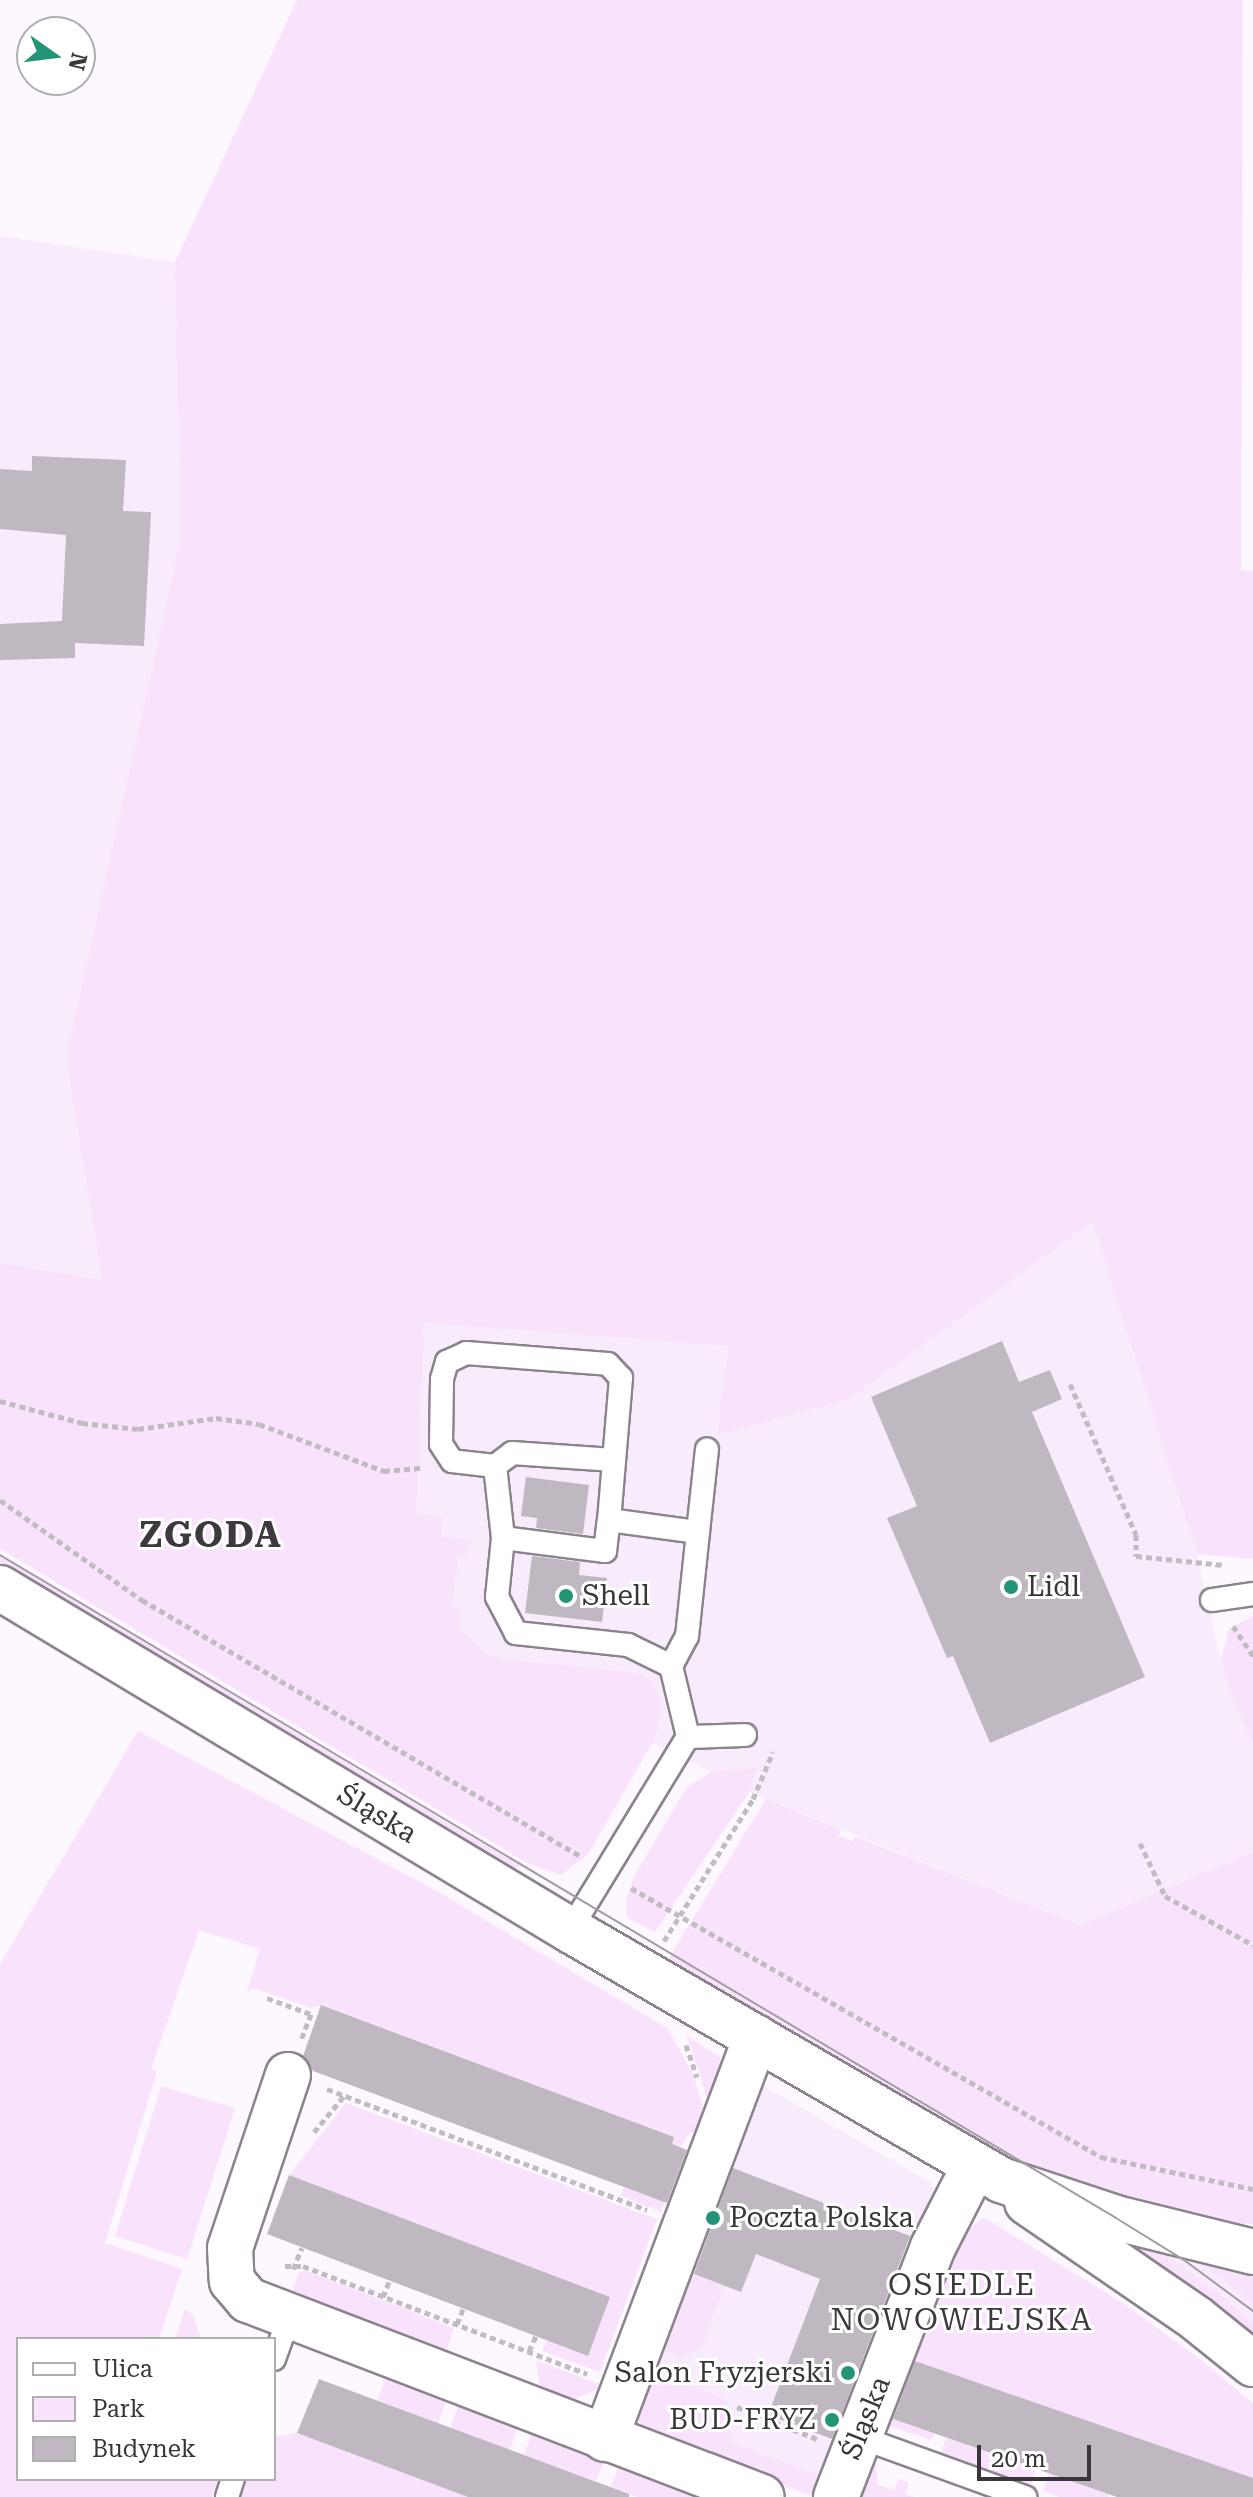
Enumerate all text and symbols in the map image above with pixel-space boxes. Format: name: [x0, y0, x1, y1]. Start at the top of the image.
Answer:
north arrow: [16, 16, 96, 96]
text: N: [64, 50, 92, 73]
district label: ZGODA: [139, 1514, 283, 1558]
place label: Lidl: [1027, 1570, 1080, 1604]
marker: Lidl: [1002, 1578, 1020, 1596]
place label: Shell: [582, 1579, 650, 1613]
marker: Shell: [557, 1587, 575, 1605]
street label: Śląska: [331, 1777, 423, 1851]
place label: Poczta Polska: [729, 2201, 914, 2235]
marker: Poczta Polska: [704, 2209, 722, 2227]
district label: OSIEDLE NOWOWIEJSKA: [830, 2267, 1094, 2338]
legend: [16, 2337, 276, 2481]
text: Ulica: [92, 2355, 153, 2383]
place label: Salon Fryzjerski: [614, 2356, 832, 2390]
marker: Salon Fryzjerski: [839, 2364, 857, 2382]
street label: Śląska: [834, 2372, 898, 2464]
text: Park: [92, 2395, 145, 2423]
place label: BUD-FRYZ: [669, 2403, 816, 2437]
marker: BUD-FRYZ: [823, 2411, 841, 2429]
scale bar: [981, 2429, 1095, 2479]
text: Budynek: [92, 2435, 196, 2463]
text: 20 m: [991, 2445, 1046, 2473]

